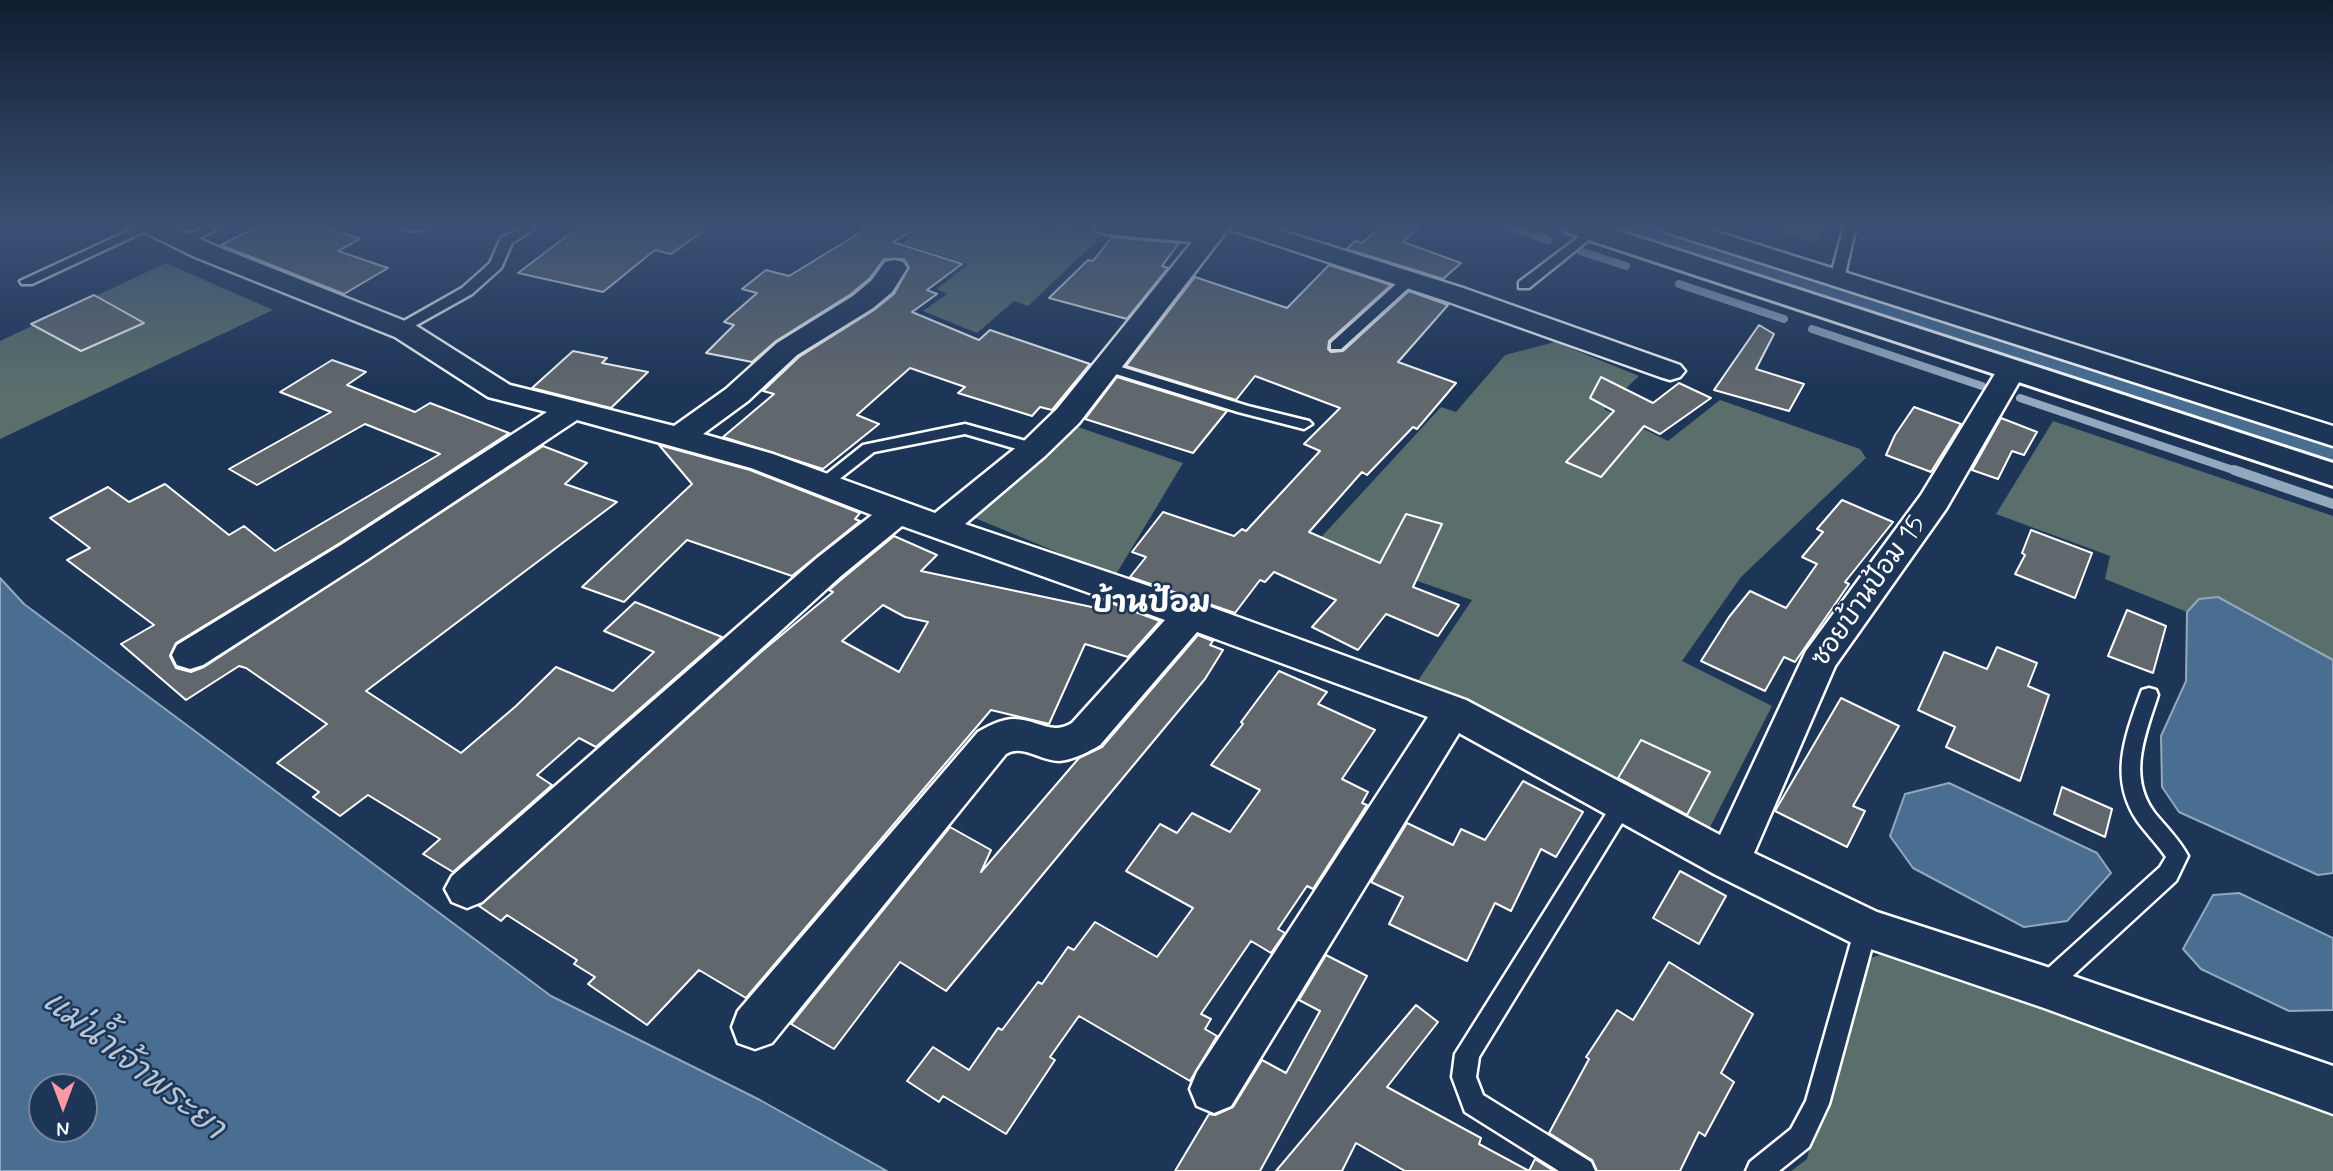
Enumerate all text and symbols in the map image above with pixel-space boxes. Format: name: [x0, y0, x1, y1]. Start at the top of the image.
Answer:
street label: ซอยบ้านป้อม 15: [1806, 511, 1934, 673]
district label: บ้านป้อม: [1091, 588, 1211, 624]
water label: แม่น้ำเจ้าพระยา: [33, 984, 231, 1150]
north arrow: [28, 1073, 98, 1143]
text: N: [57, 1115, 69, 1140]

